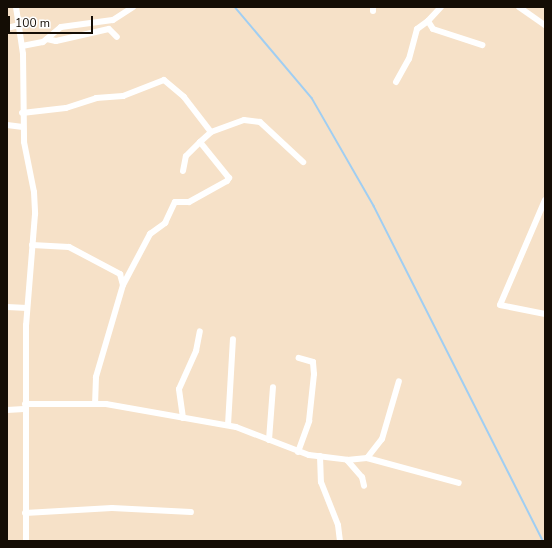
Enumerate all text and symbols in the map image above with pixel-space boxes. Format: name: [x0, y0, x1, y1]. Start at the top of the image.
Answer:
scale bar: [10, 8, 95, 34]
text: 100 m: [15, 15, 50, 31]

